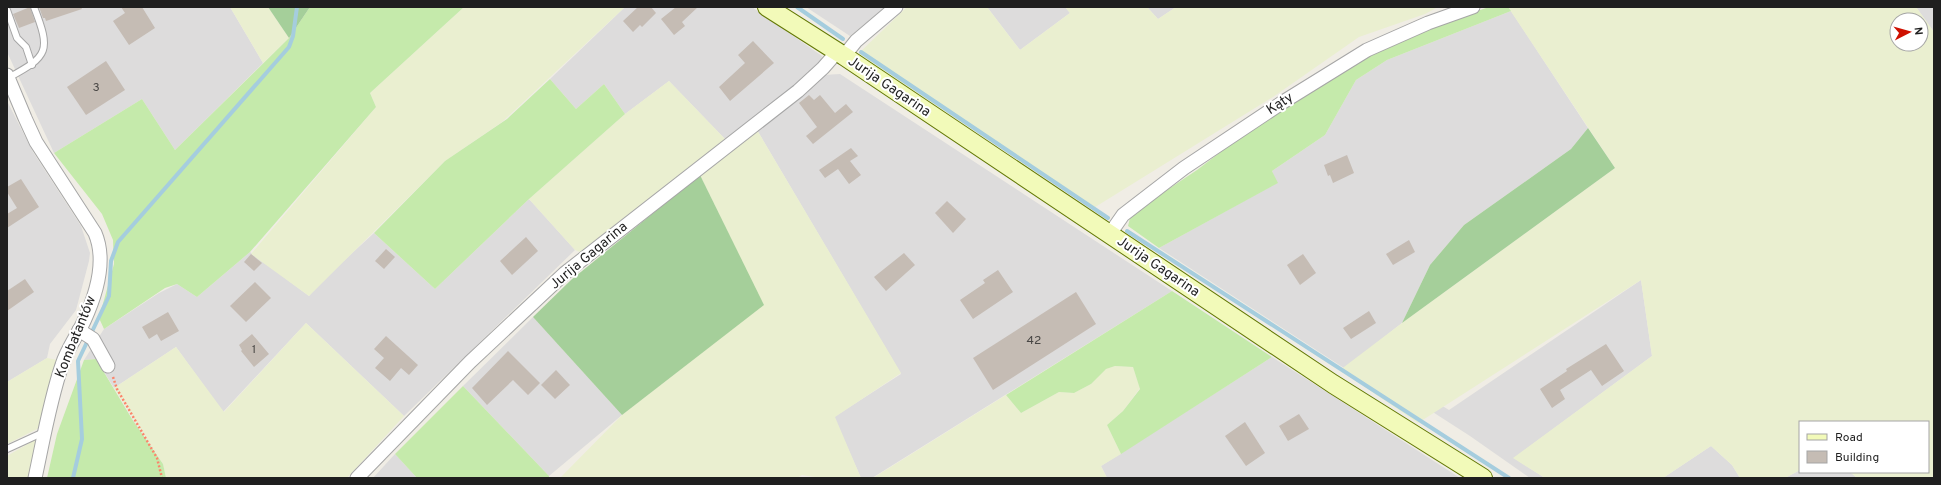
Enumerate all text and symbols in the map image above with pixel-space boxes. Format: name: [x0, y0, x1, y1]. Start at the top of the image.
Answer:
north arrow: [1889, 12, 1929, 52]
text: N: [1911, 26, 1925, 36]
street label: Jurija Gagarina: [844, 53, 934, 121]
house number: 3: [92, 80, 100, 96]
street label: Kąty: [1263, 89, 1297, 119]
street label: Jurija Gagarina: [547, 219, 631, 293]
street label: Jurija Gagarina: [1113, 233, 1203, 301]
street label: Kombatantów: [52, 293, 100, 381]
house number: 42: [1027, 333, 1041, 349]
house number: 1: [252, 342, 256, 358]
legend: [1799, 421, 1929, 473]
text: Road: [1835, 430, 1863, 446]
text: Building: [1835, 450, 1879, 466]

